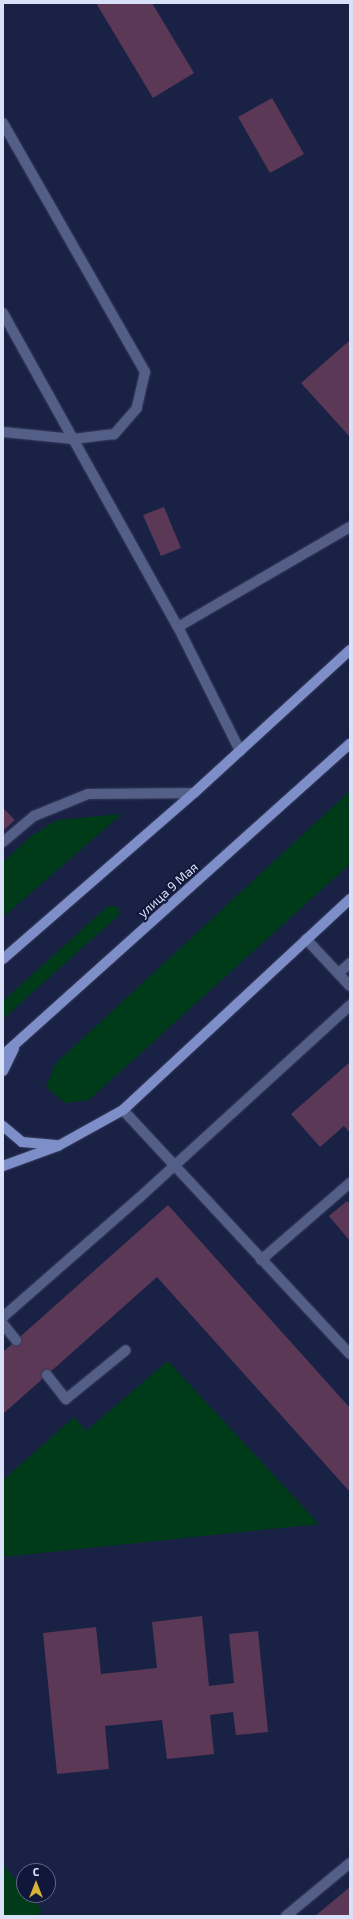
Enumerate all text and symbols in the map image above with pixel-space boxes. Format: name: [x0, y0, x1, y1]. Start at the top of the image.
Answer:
street label: улица 9 Мая: [135, 859, 201, 921]
north arrow: [16, 1863, 56, 1903]
text: С: [33, 1865, 39, 1878]

